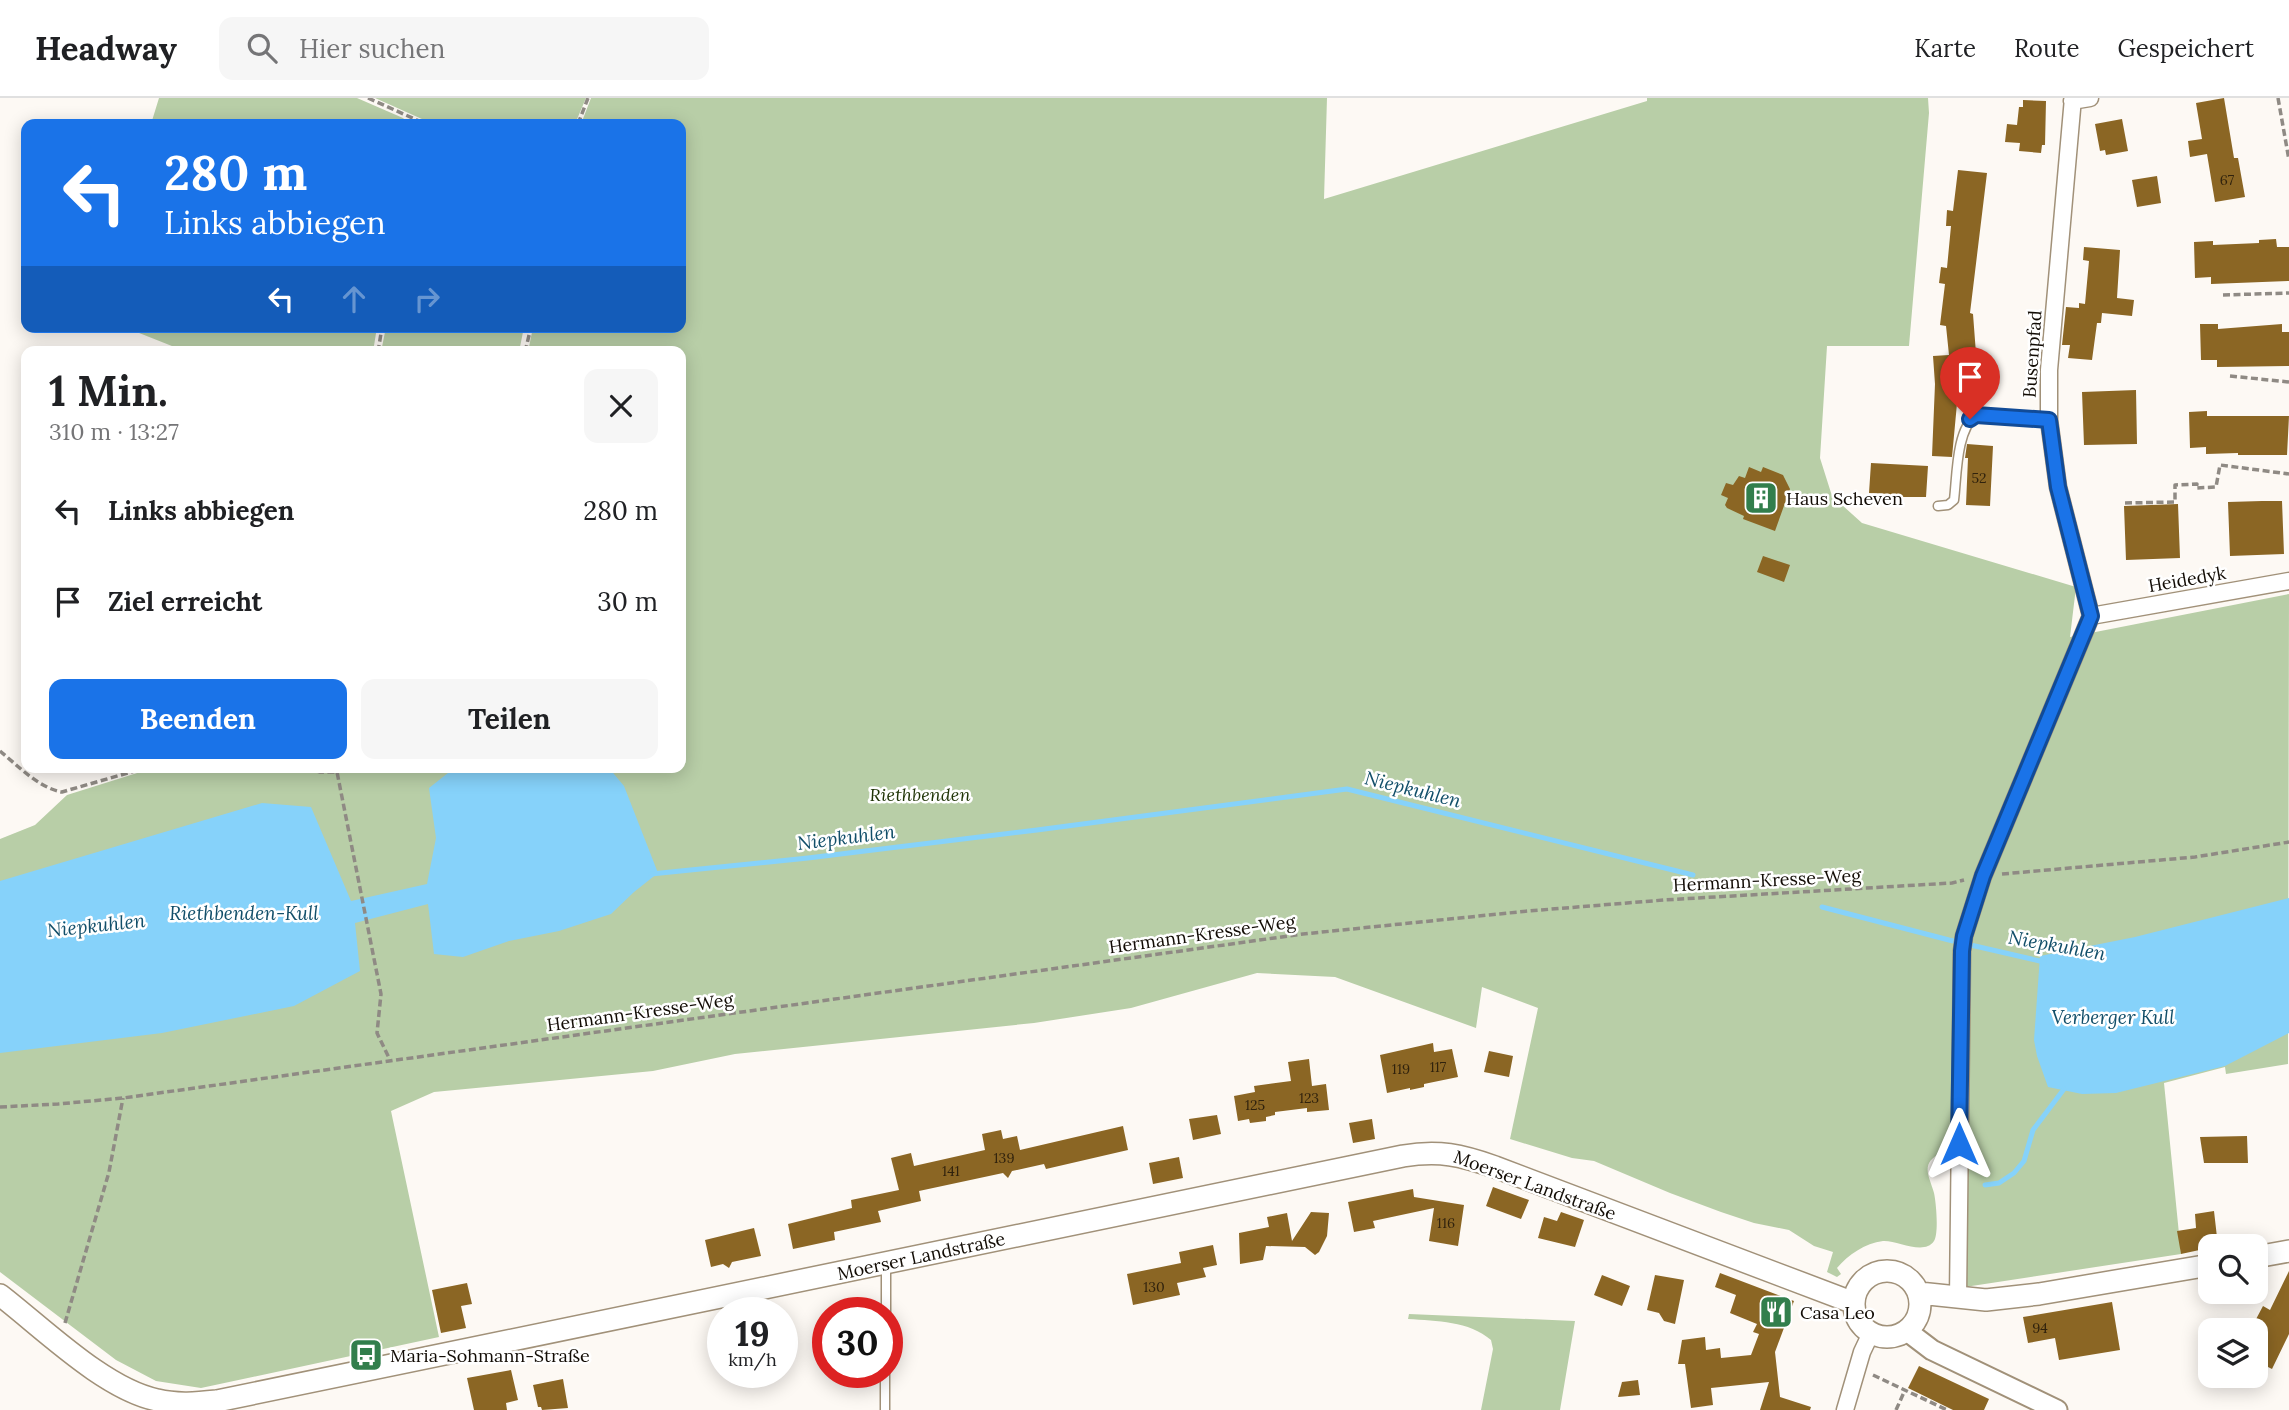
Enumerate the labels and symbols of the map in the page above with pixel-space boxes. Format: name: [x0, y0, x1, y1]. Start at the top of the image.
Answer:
house number: 67: [2220, 171, 2235, 189]
street label: Busenpfad: [2017, 309, 2047, 399]
pin: [1940, 347, 2000, 419]
house number: 52: [1971, 469, 1987, 487]
building icon: Haus Scheven: [1742, 479, 1780, 517]
place label: Haus Scheven: [1786, 487, 1903, 510]
street label: Heidedyk: [2146, 561, 2228, 597]
water label: Niepkuhlen: [1362, 765, 1464, 813]
park label: Riethbenden: [869, 783, 971, 806]
water label: Niepkuhlen: [796, 819, 897, 855]
street label: Hermann-Kresse-Weg: [1672, 864, 1863, 896]
water label: Riethbenden-Kull: [169, 901, 319, 925]
water label: Niepkuhlen: [46, 908, 147, 942]
street label: Hermann-Kresse-Weg: [1107, 909, 1298, 958]
water label: Niepkuhlen: [2006, 925, 2108, 965]
street label: Hermann-Kresse-Weg: [545, 987, 736, 1036]
water label: Verberger Kull: [2051, 1005, 2175, 1029]
house number: 117: [1430, 1058, 1447, 1076]
house number: 119: [1392, 1060, 1410, 1078]
house number: 123: [1299, 1089, 1319, 1107]
house number: 125: [1245, 1096, 1265, 1114]
position arrow: [1922, 1107, 1996, 1181]
street label: Moerser Landstraße: [1451, 1145, 1620, 1225]
house number: 139: [994, 1149, 1015, 1167]
house number: 141: [942, 1162, 960, 1180]
house number: 116: [1437, 1214, 1455, 1232]
street label: Moerser Landstraße: [835, 1227, 1007, 1285]
house number: 130: [1143, 1278, 1165, 1296]
restaurant icon: Casa Leo: [1757, 1293, 1795, 1331]
speed limit sign: 30: [812, 1297, 903, 1388]
place label: Casa Leo: [1800, 1301, 1875, 1324]
house number: 94: [2032, 1319, 2048, 1337]
bus stop icon: Maria-Sohmann-Straße: [347, 1336, 385, 1374]
place label: Maria-Sohmann-Straße: [390, 1344, 590, 1367]

